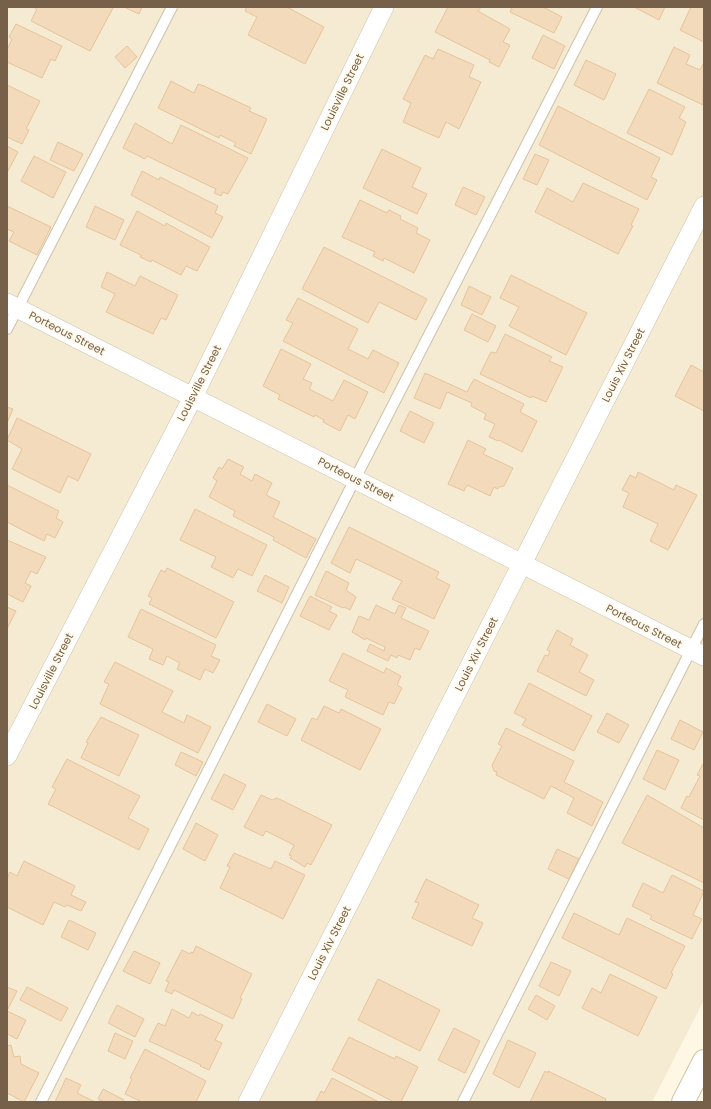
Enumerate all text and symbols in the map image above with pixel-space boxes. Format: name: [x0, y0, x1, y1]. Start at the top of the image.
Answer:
street label: Louisville Street: [316, 51, 368, 133]
street label: Porteous Street: [26, 307, 108, 359]
street label: Louis Xiv Street: [597, 325, 649, 405]
street label: Louisville Street: [173, 342, 225, 424]
street label: Porteous Street: [315, 453, 397, 505]
street label: Porteous Street: [603, 600, 685, 652]
street label: Louis Xiv Street: [450, 614, 502, 694]
street label: Louisville Street: [25, 630, 77, 712]
street label: Louis Xiv Street: [303, 903, 355, 983]

